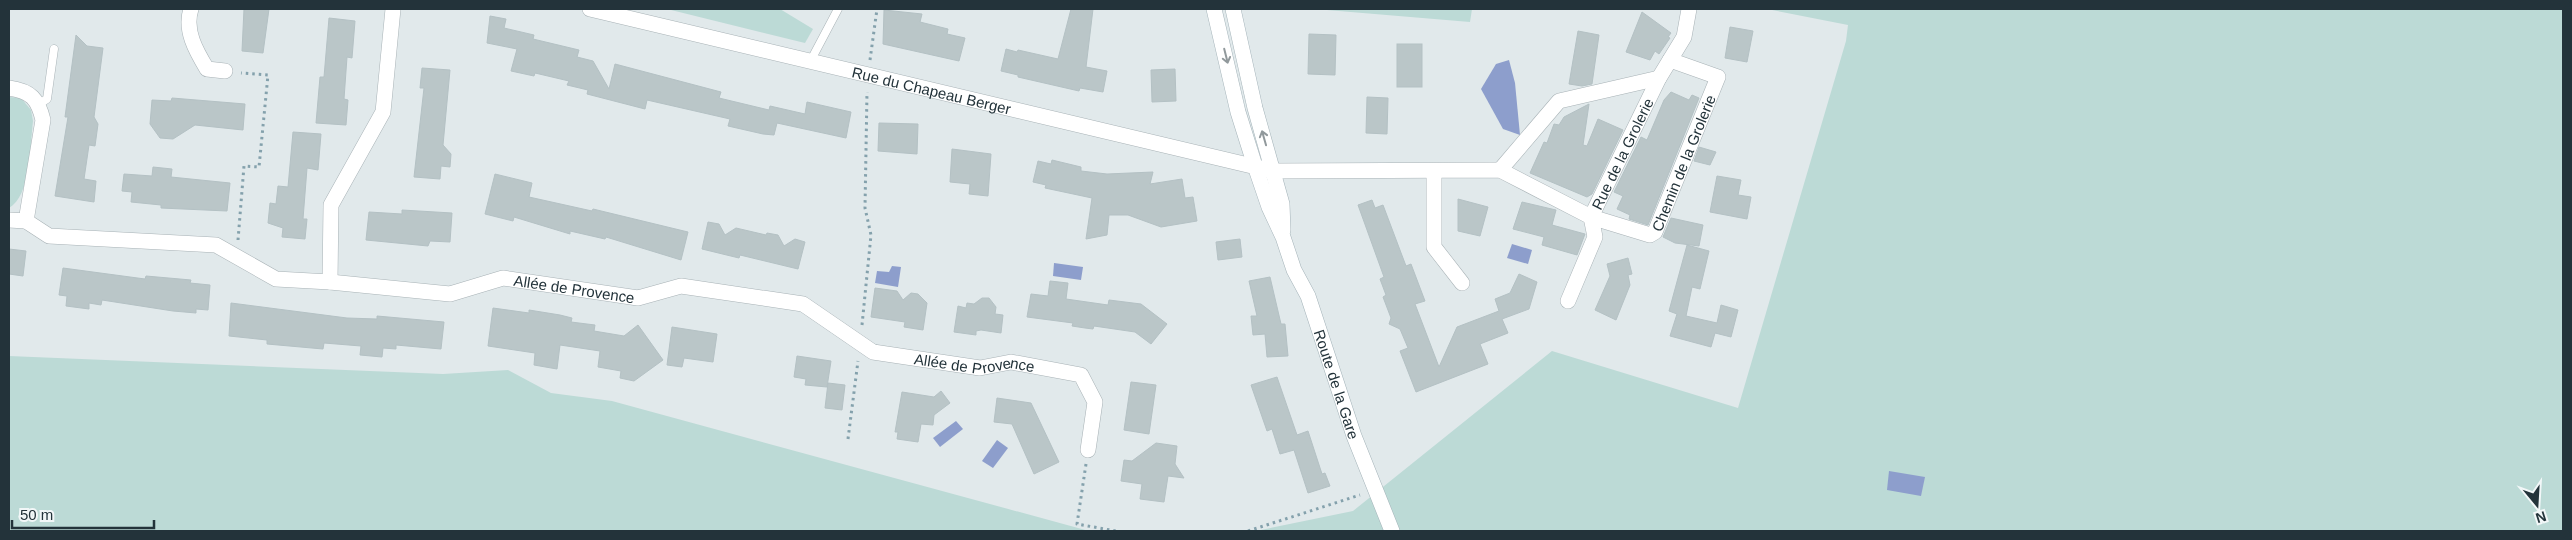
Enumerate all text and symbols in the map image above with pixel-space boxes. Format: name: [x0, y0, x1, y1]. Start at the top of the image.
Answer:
one-way arrow: [1222, 47, 1231, 63]
street label: Rue du Chapeau Berger: [850, 63, 1013, 117]
street label: Chemin de la Grolerie: [1648, 92, 1718, 234]
street label: Rue de la Grolerie: [1588, 95, 1656, 212]
one-way arrow: [1258, 131, 1268, 147]
street label: Allée de Provence: [513, 271, 636, 306]
street label: Route de la Gare: [1311, 327, 1363, 441]
street label: Allée de Provence: [913, 350, 1036, 377]
north arrow: [2512, 480, 2562, 530]
scale bar: [12, 498, 155, 530]
text: 50 m: [20, 506, 53, 523]
text: N: [2534, 508, 2548, 527]

